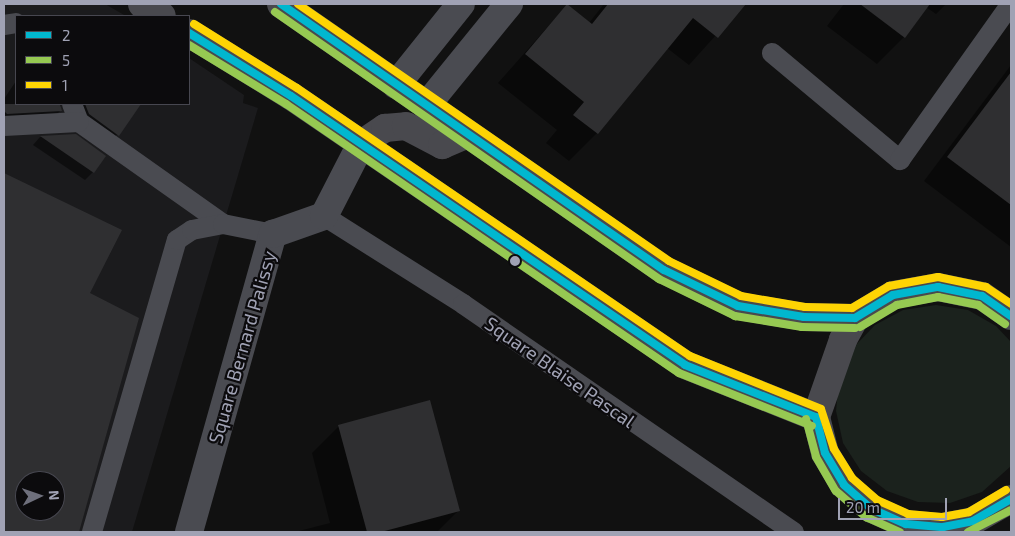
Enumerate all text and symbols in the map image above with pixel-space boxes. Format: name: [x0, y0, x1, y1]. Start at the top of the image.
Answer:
legend: [15, 15, 190, 105]
text: 2: [62, 26, 70, 44]
text: 5: [62, 51, 70, 69]
text: 1: [62, 76, 68, 94]
street label: Square Bernard Palissy: [204, 248, 280, 446]
unlabelled marker: [510, 256, 520, 266]
street label: Square Blaise Pascal: [481, 312, 639, 432]
north arrow: [15, 471, 65, 521]
scale bar: [840, 488, 949, 520]
text: N: [46, 490, 63, 501]
text: 20 m: [846, 498, 880, 516]

